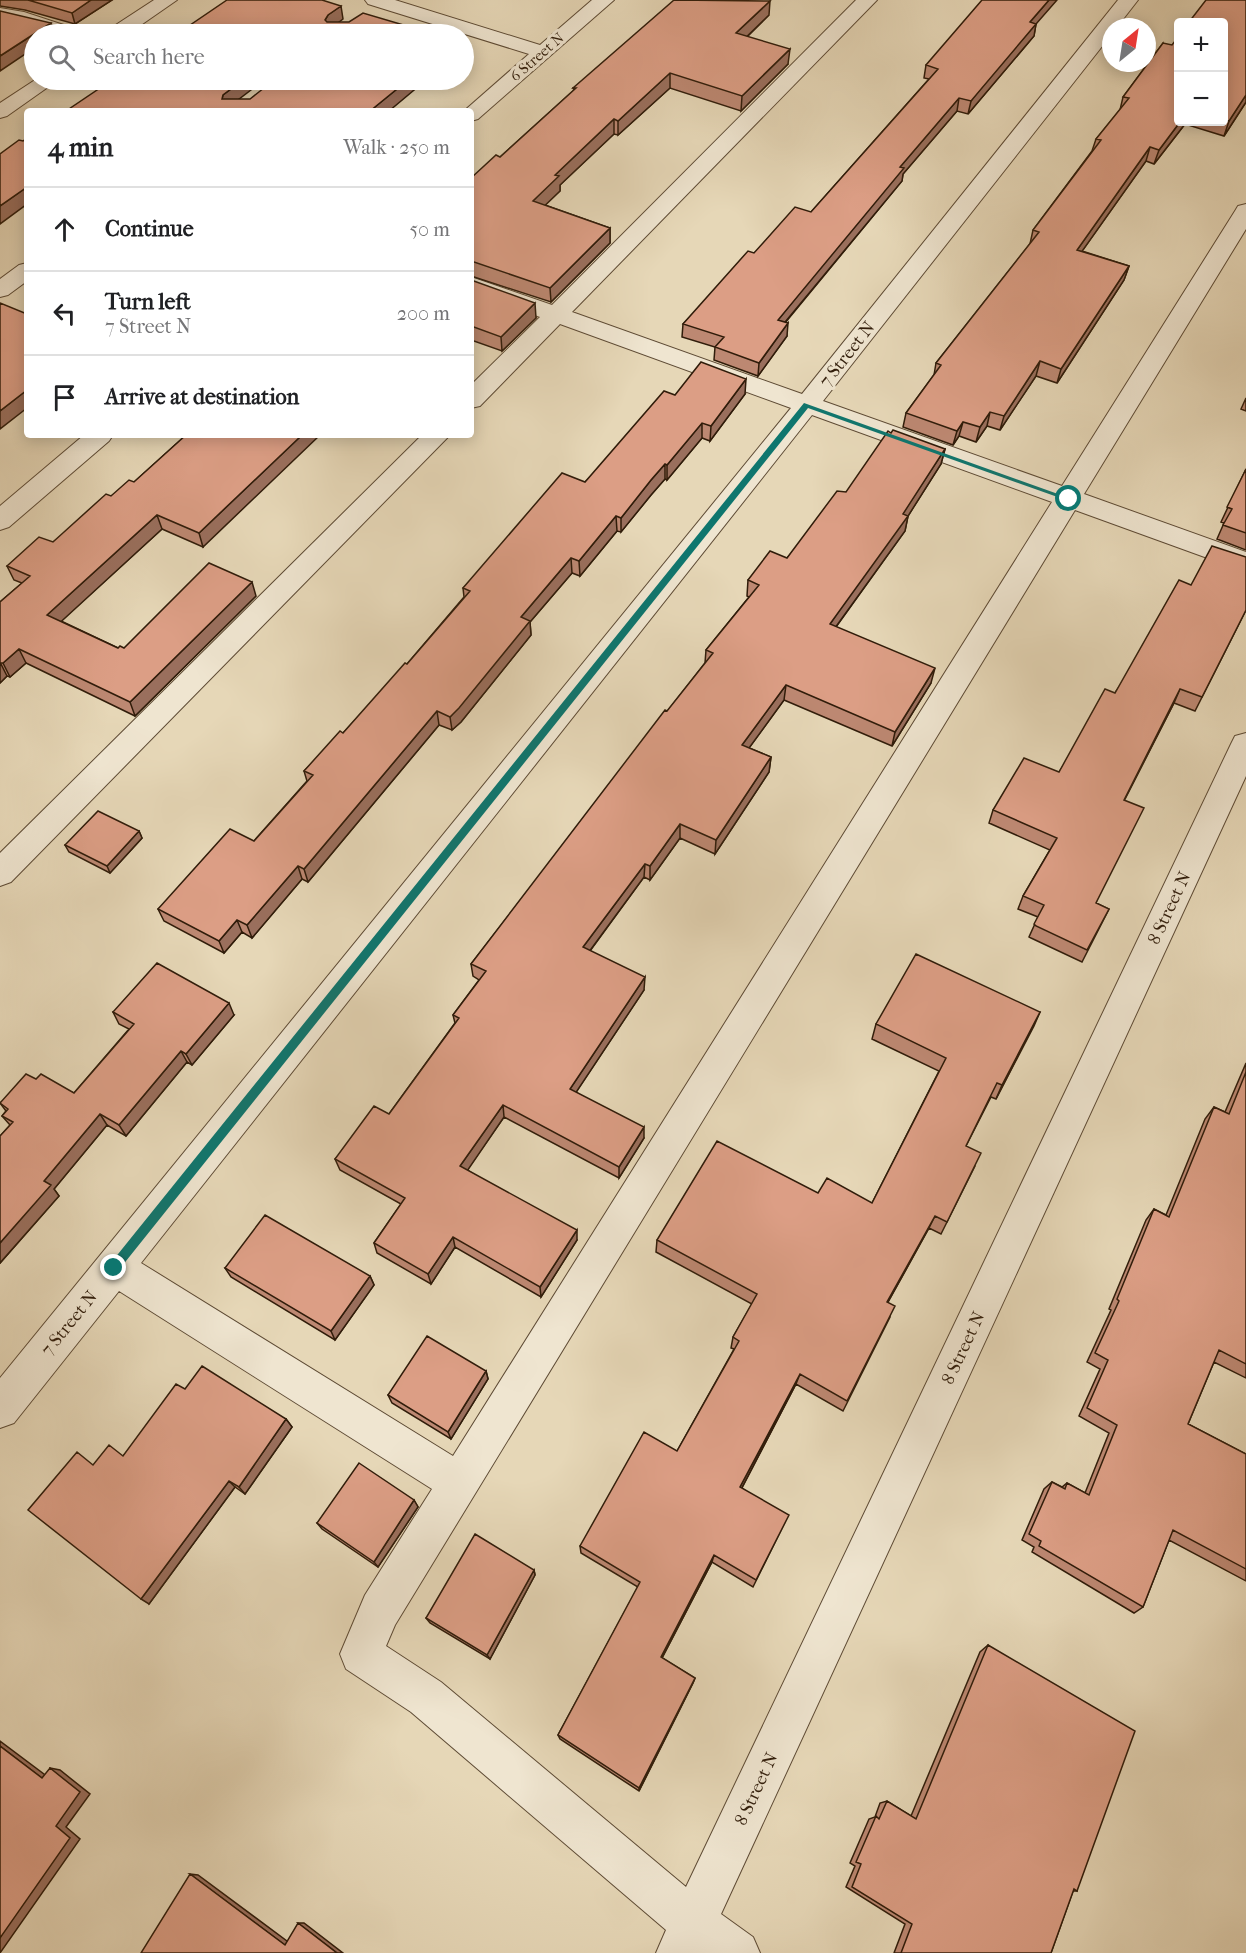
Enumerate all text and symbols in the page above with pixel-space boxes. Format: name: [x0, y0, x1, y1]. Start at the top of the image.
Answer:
north arrow: [1102, 18, 1156, 72]
map controls: [1174, 18, 1228, 126]
button: +: [1174, 18, 1228, 72]
search box: [24, 24, 474, 90]
street label: 6 Street N: [506, 28, 568, 85]
icon: search: [45, 41, 78, 74]
text: Search here: [93, 44, 205, 70]
button: −: [1174, 72, 1228, 126]
text: 4 min: [48, 132, 113, 163]
text: Walk · 250 m: [343, 136, 450, 159]
icon: ahead: [48, 213, 81, 246]
text: Continue: [105, 216, 194, 242]
text: 50 m: [409, 218, 450, 241]
text: Turn left: [105, 289, 191, 315]
icon: left: [48, 297, 81, 330]
text: 200 m: [397, 302, 450, 325]
text: 7 Street N: [105, 315, 191, 338]
street label: 7 Street N: [815, 317, 880, 391]
icon: arrive: [48, 381, 81, 414]
text: Arrive at destination: [105, 384, 299, 410]
route start: [1055, 485, 1081, 511]
street label: 8 Street N: [1143, 868, 1196, 948]
route end: [100, 1254, 126, 1280]
street label: 7 Street N: [37, 1286, 102, 1360]
street label: 8 Street N: [937, 1308, 990, 1388]
street label: 8 Street N: [730, 1749, 783, 1829]

